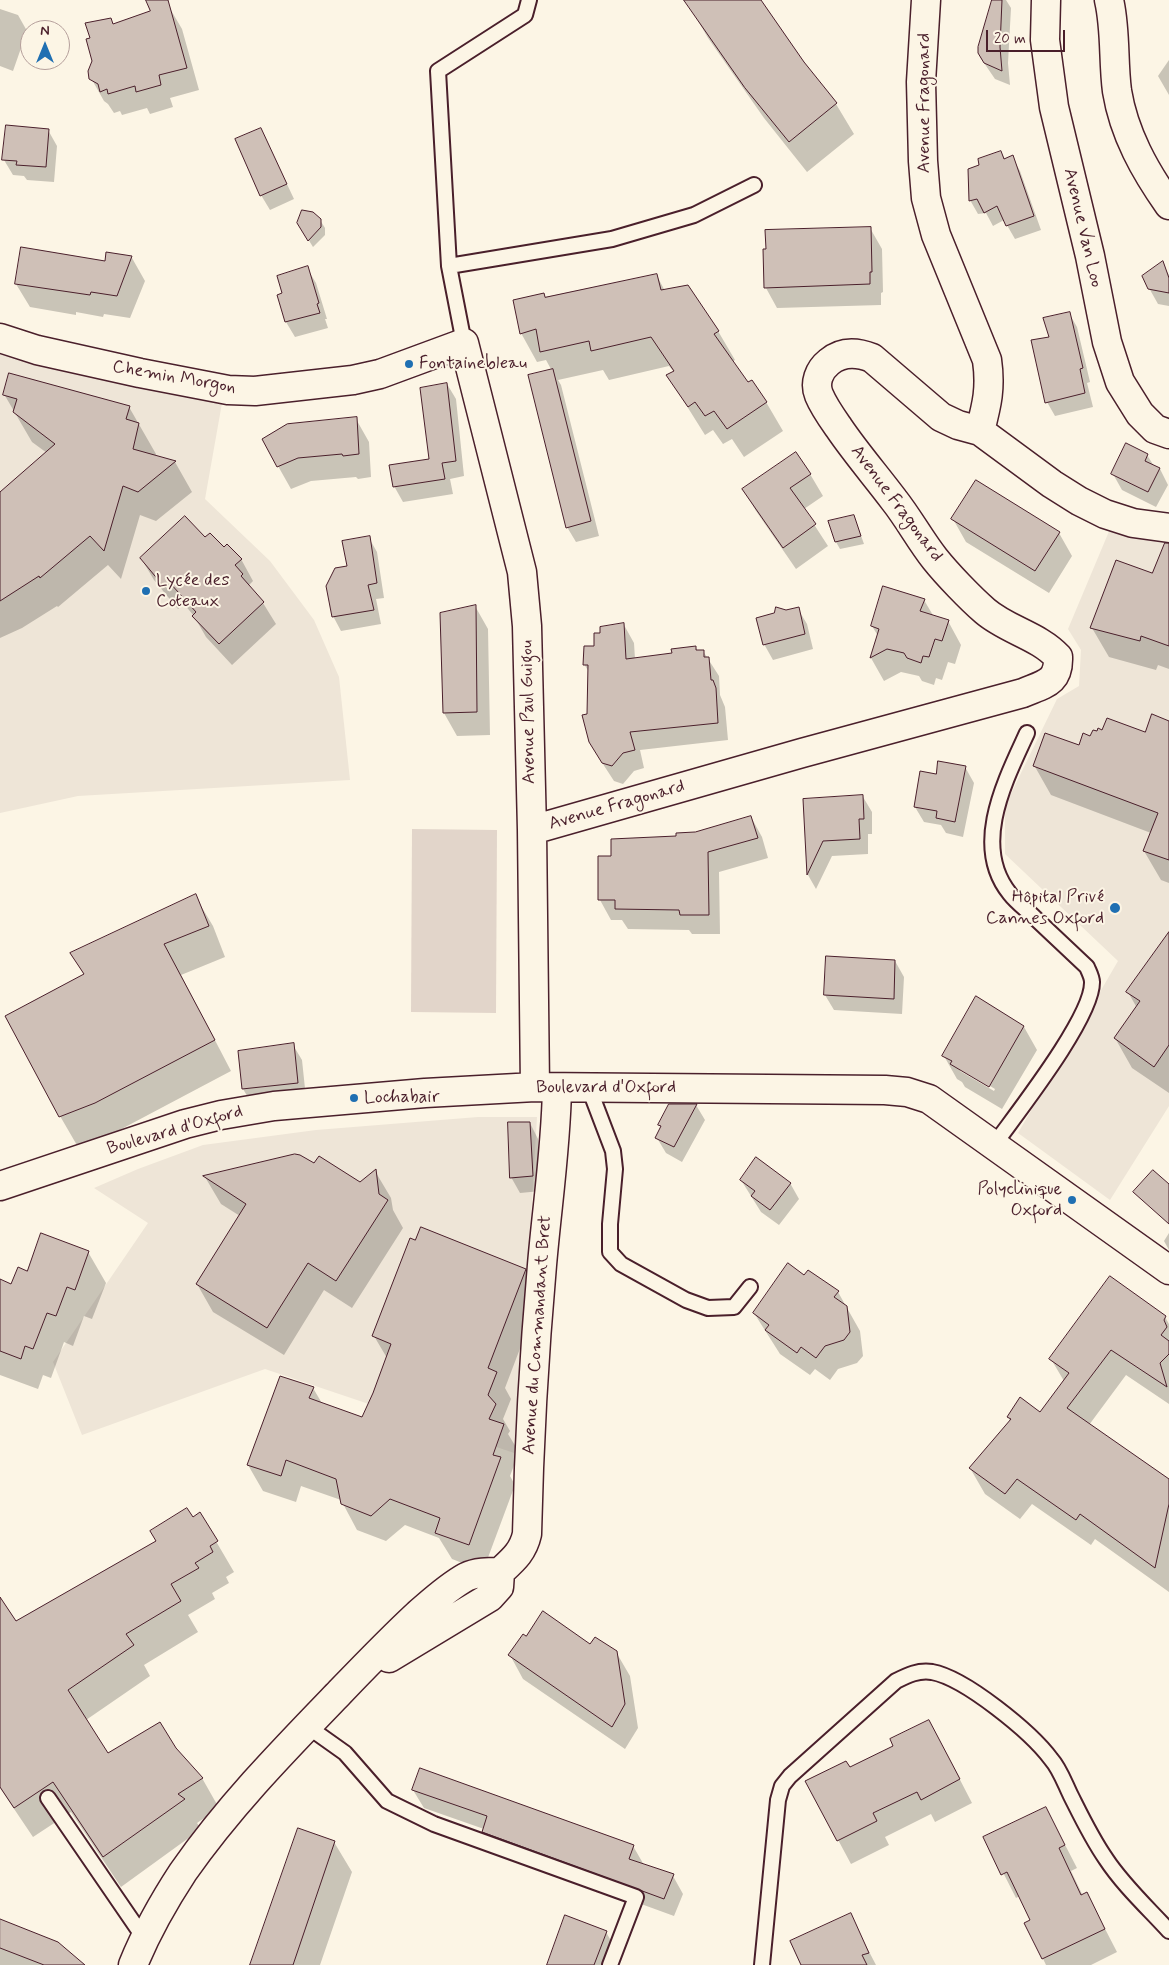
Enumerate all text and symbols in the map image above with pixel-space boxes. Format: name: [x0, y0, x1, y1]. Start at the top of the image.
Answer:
north arrow: [20, 20, 70, 70]
scale bar: [989, 20, 1068, 52]
text: N: [40, 22, 50, 40]
text: 20 m: [994, 29, 1026, 49]
street label: Avenue Fragonard: [914, 33, 936, 173]
street label: Avenue Van Loo: [1058, 166, 1106, 290]
place label: Fontainebleau: [419, 353, 527, 375]
street label: Chemin Morgon: [111, 357, 237, 399]
marker: Fontainebleau: [403, 358, 415, 370]
street label: Avenue Fragonard: [845, 441, 947, 567]
place label: Lycée des Coteaux: [156, 570, 230, 612]
marker: Lycée des Coteaux: [140, 585, 152, 597]
street label: Avenue Paul Guigou: [517, 640, 541, 784]
street label: Avenue Fragonard: [547, 776, 687, 836]
place label: Hôpital Privé Cannes Oxford: [986, 887, 1104, 930]
marker: Hôpital Privé Cannes Oxford: [1108, 901, 1122, 915]
street label: Boulevard d'Oxford: [536, 1077, 676, 1099]
place label: Lochabair: [364, 1087, 439, 1109]
marker: Lochabair: [348, 1092, 360, 1104]
street label: Boulevard d'Oxford: [105, 1101, 245, 1161]
place label: Polyclinique Oxford: [978, 1179, 1062, 1222]
marker: Polyclinique Oxford: [1066, 1194, 1078, 1206]
street label: Avenue du Commandant Bret: [519, 1214, 557, 1456]

